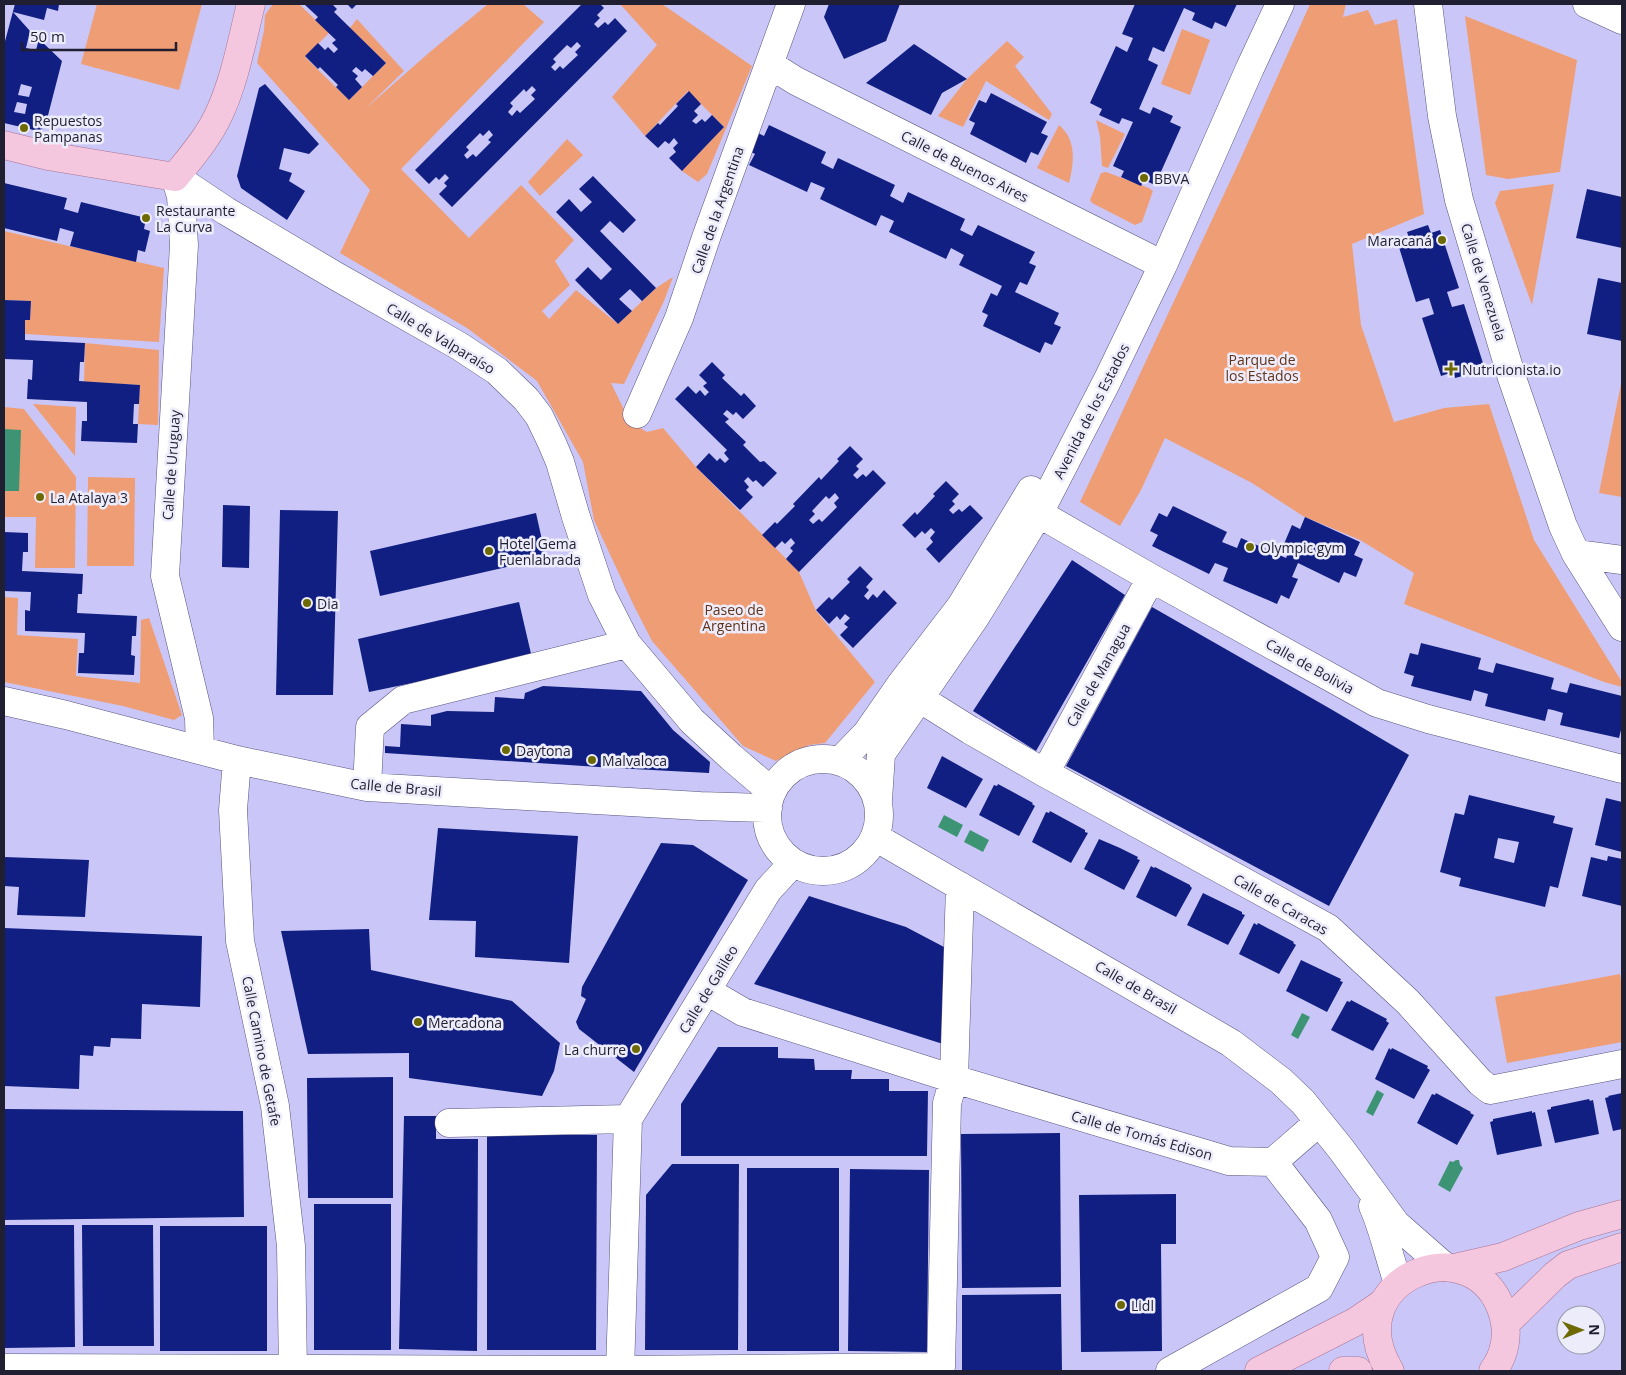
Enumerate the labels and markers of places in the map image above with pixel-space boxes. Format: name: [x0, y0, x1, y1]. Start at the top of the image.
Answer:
place label: Repuestos Pampanas: [34, 111, 103, 146]
marker: Repuestos Pampanas: [18, 122, 30, 134]
place label: BBVA: [1154, 169, 1189, 188]
marker: BBVA: [1138, 172, 1150, 184]
place label: Restaurante La Curva: [156, 201, 236, 236]
marker: Restaurante La Curva: [140, 212, 152, 224]
place label: Maracaná: [1367, 231, 1432, 250]
marker: Maracaná: [1436, 234, 1448, 246]
place label: Nutricionista.io: [1462, 360, 1561, 379]
marker: Nutricionista.io: [1444, 362, 1458, 376]
place label: La Atalaya 3: [50, 488, 128, 507]
marker: La Atalaya 3: [34, 491, 46, 503]
place label: Hotel Gema Fuenlabrada: [499, 534, 581, 569]
place label: Olympic gym: [1260, 538, 1344, 557]
marker: Olympic gym: [1244, 541, 1256, 553]
marker: Hotel Gema Fuenlabrada: [483, 545, 495, 557]
place label: Dia: [317, 594, 338, 613]
marker: Dia: [301, 597, 313, 609]
place label: Daytona: [516, 741, 571, 760]
marker: Daytona: [500, 744, 512, 756]
place label: Malvaloca: [602, 751, 667, 770]
marker: Malvaloca: [586, 754, 598, 766]
place label: Mercadona: [428, 1013, 502, 1032]
marker: Mercadona: [412, 1016, 424, 1028]
place label: La churre: [564, 1040, 626, 1059]
marker: La churre: [630, 1043, 642, 1055]
place label: Lidl: [1131, 1296, 1154, 1315]
marker: Lidl: [1115, 1299, 1127, 1311]

